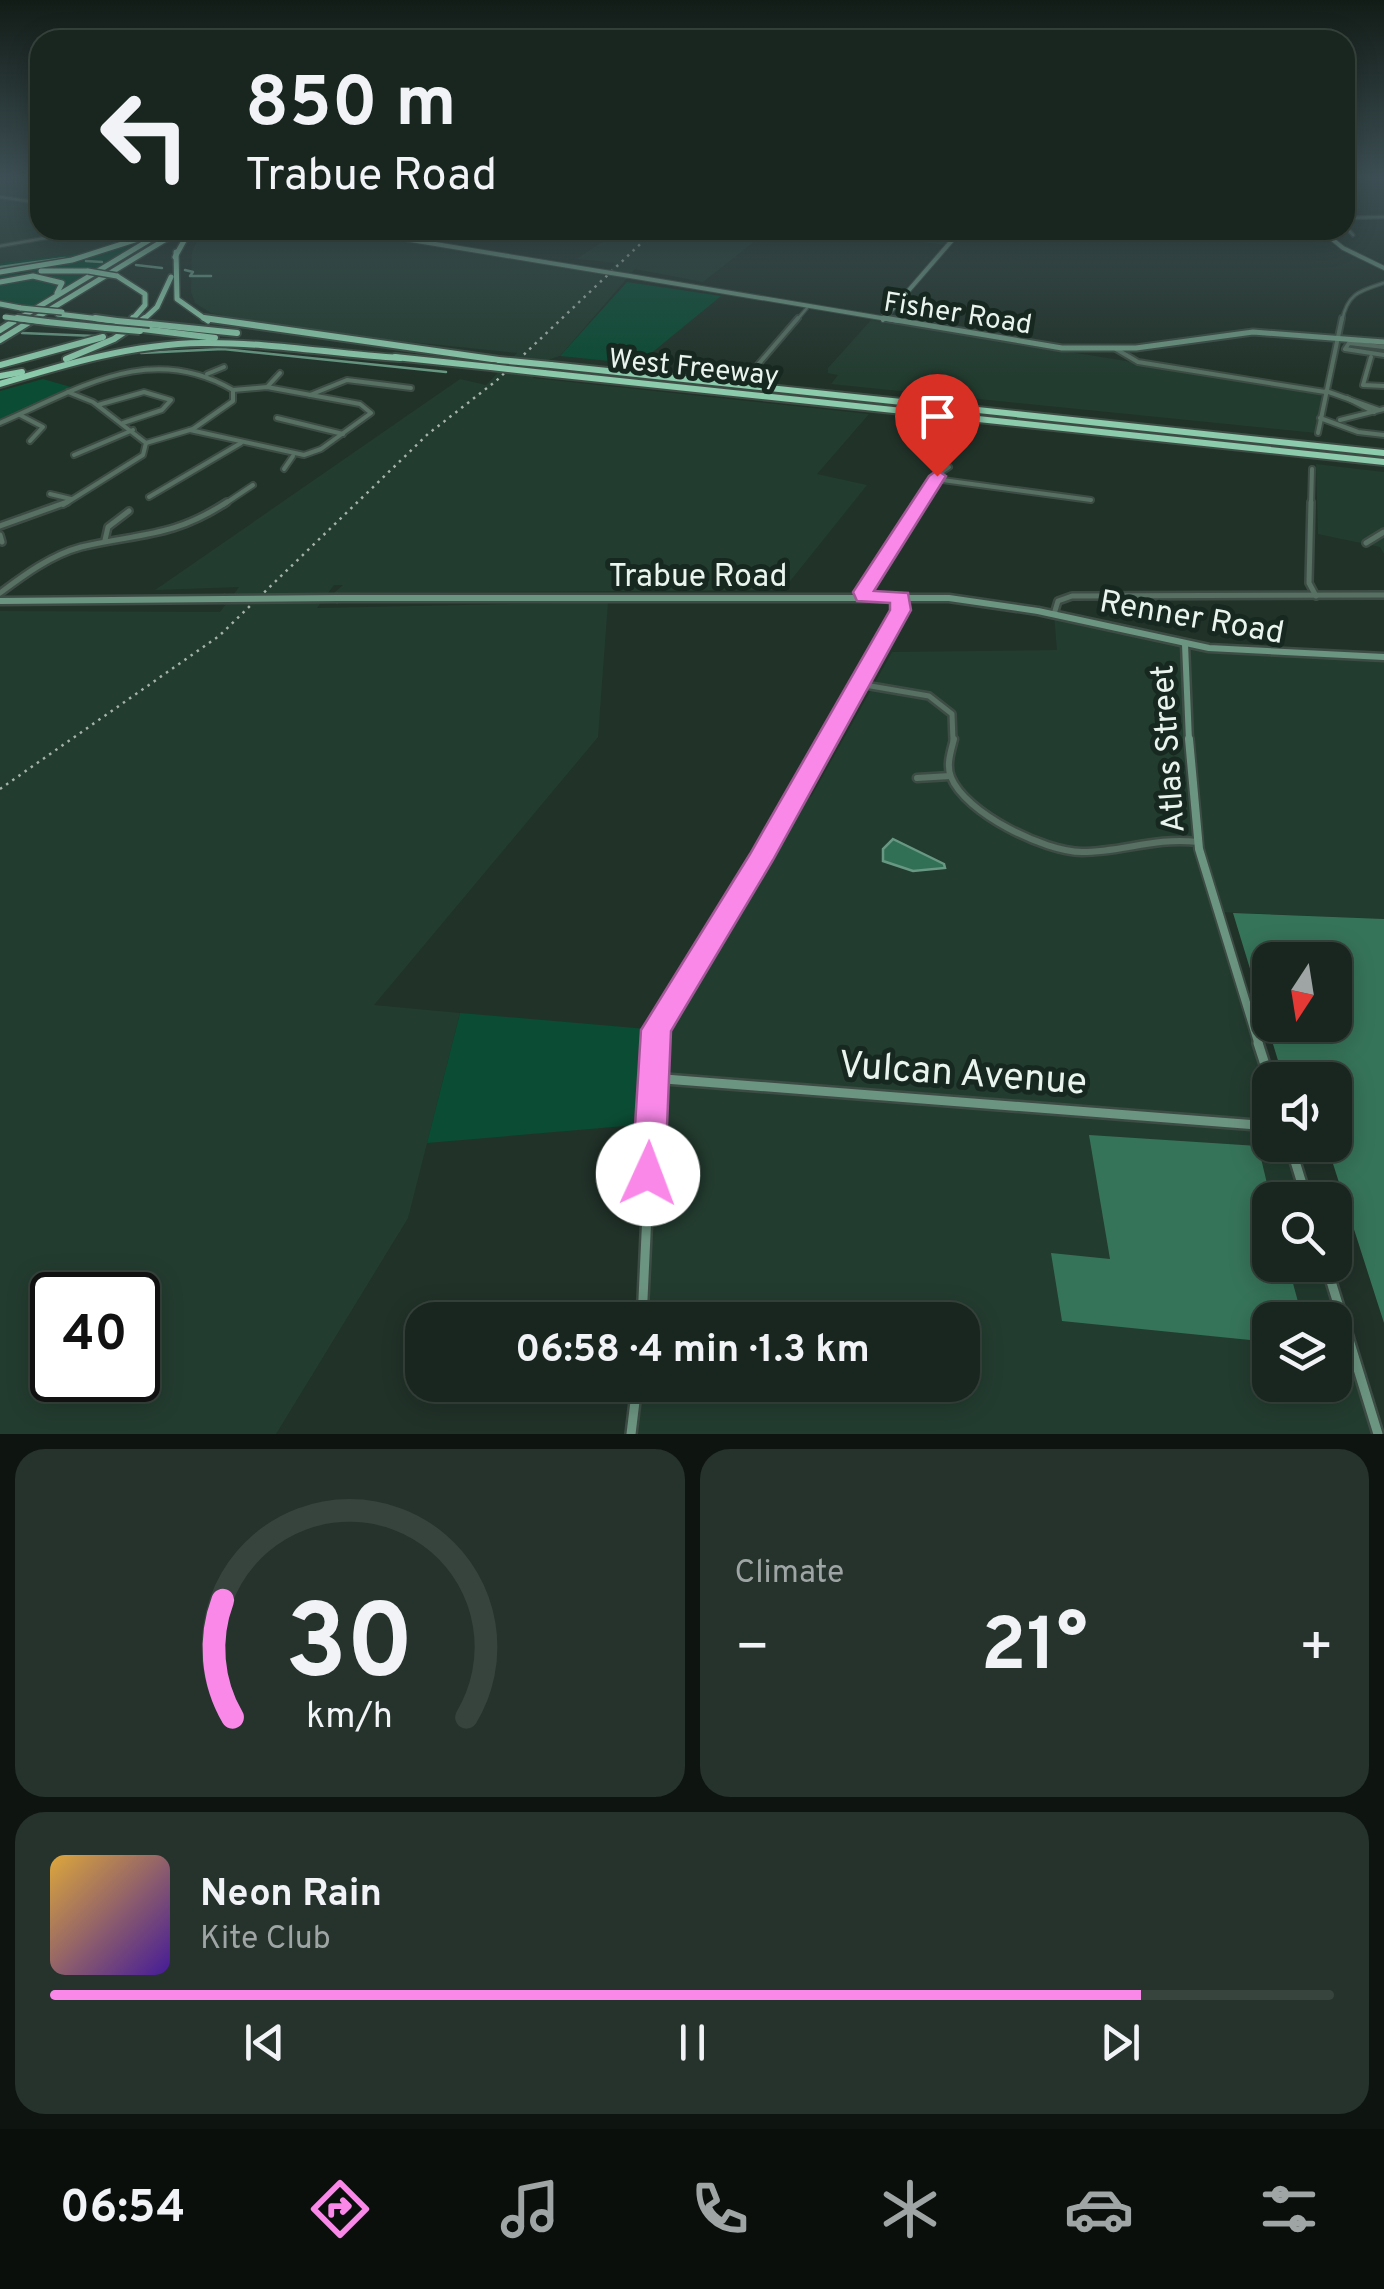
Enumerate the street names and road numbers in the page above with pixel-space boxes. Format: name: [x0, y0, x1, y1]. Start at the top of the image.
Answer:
street label: Fisher Road: [881, 285, 1034, 344]
street label: West Freeway: [607, 342, 781, 396]
street label: Trabue Road: [608, 558, 788, 598]
street label: Renner Road: [1096, 583, 1287, 655]
street label: Atlas Street: [1144, 663, 1196, 834]
street label: Vulcan Avenue: [837, 1042, 1088, 1109]

